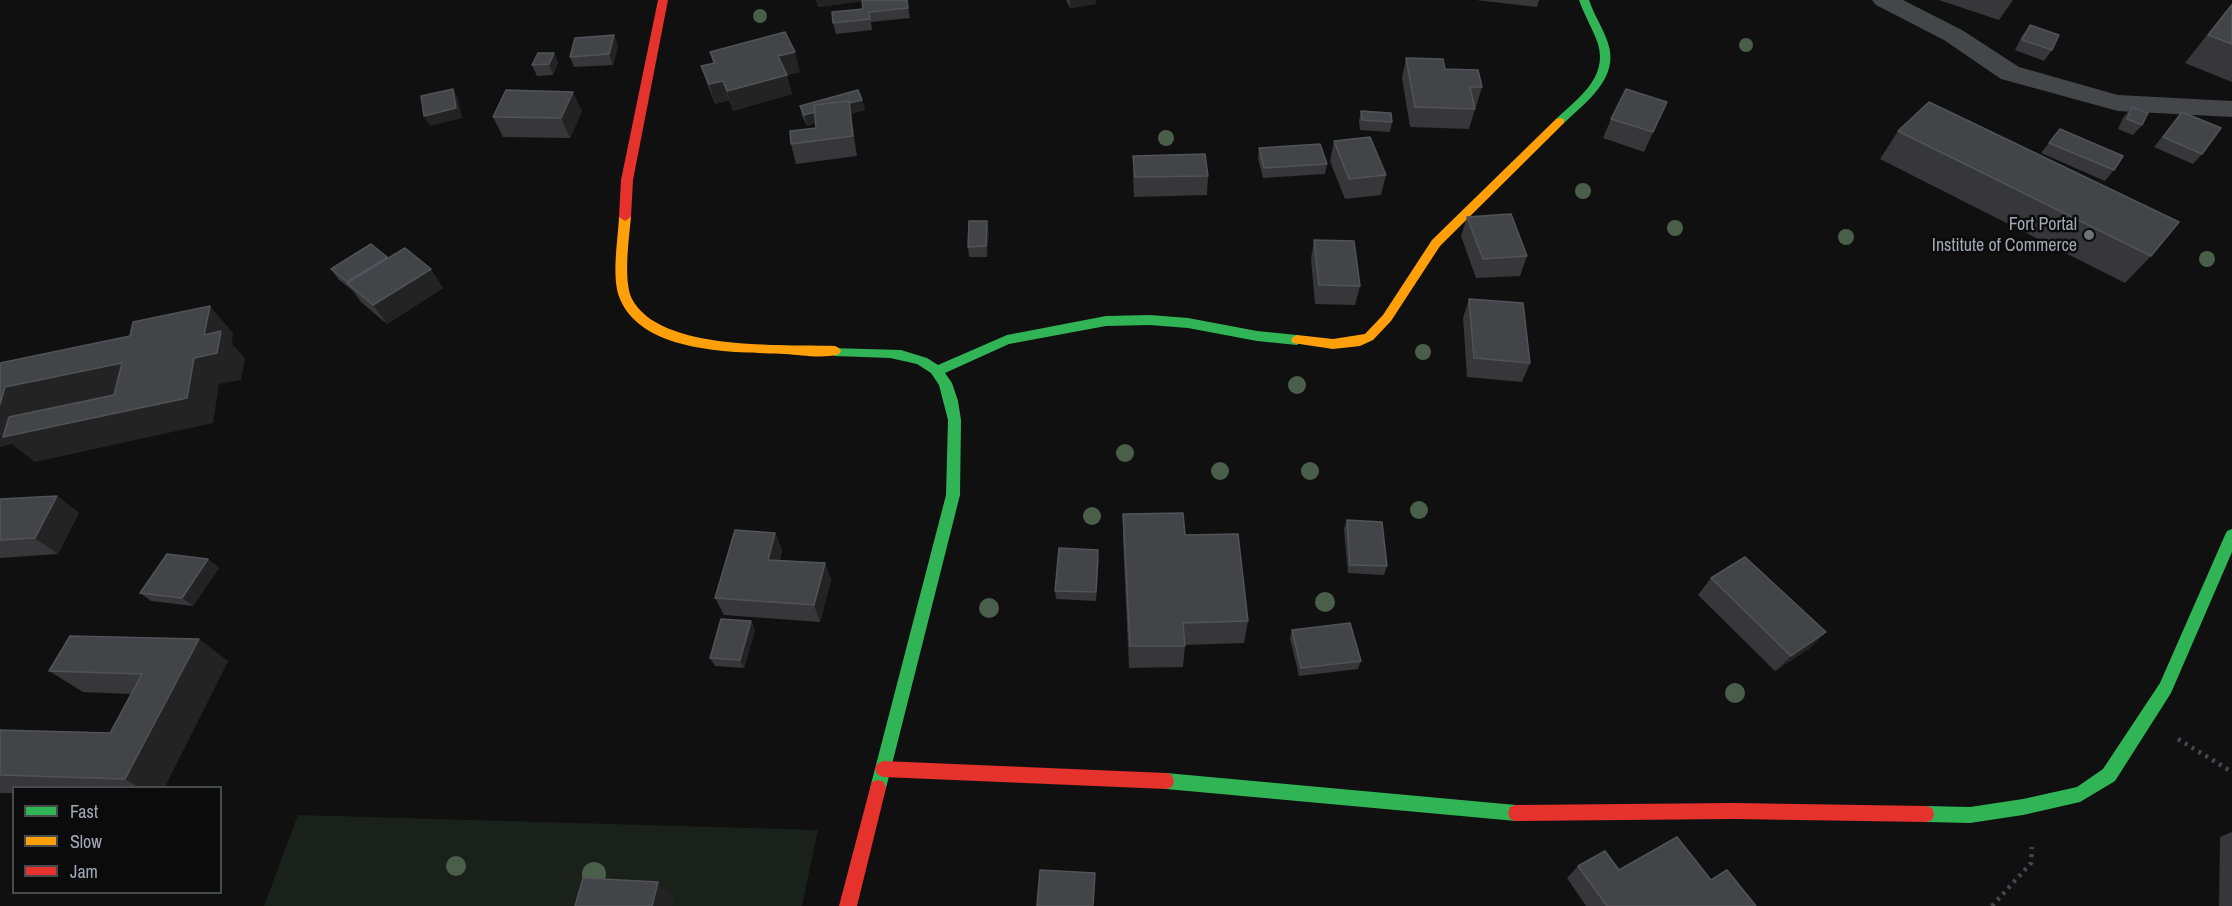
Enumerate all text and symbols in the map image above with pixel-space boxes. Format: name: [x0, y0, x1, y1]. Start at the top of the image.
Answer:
place label: Fort Portal Institute of Commerce: [1932, 214, 2077, 256]
marker: Fort Portal Institute of Commerce: [2082, 228, 2096, 242]
legend: [12, 786, 222, 894]
text: Fast: [70, 799, 98, 824]
text: Slow: [70, 829, 102, 854]
text: Jam: [70, 859, 98, 884]

